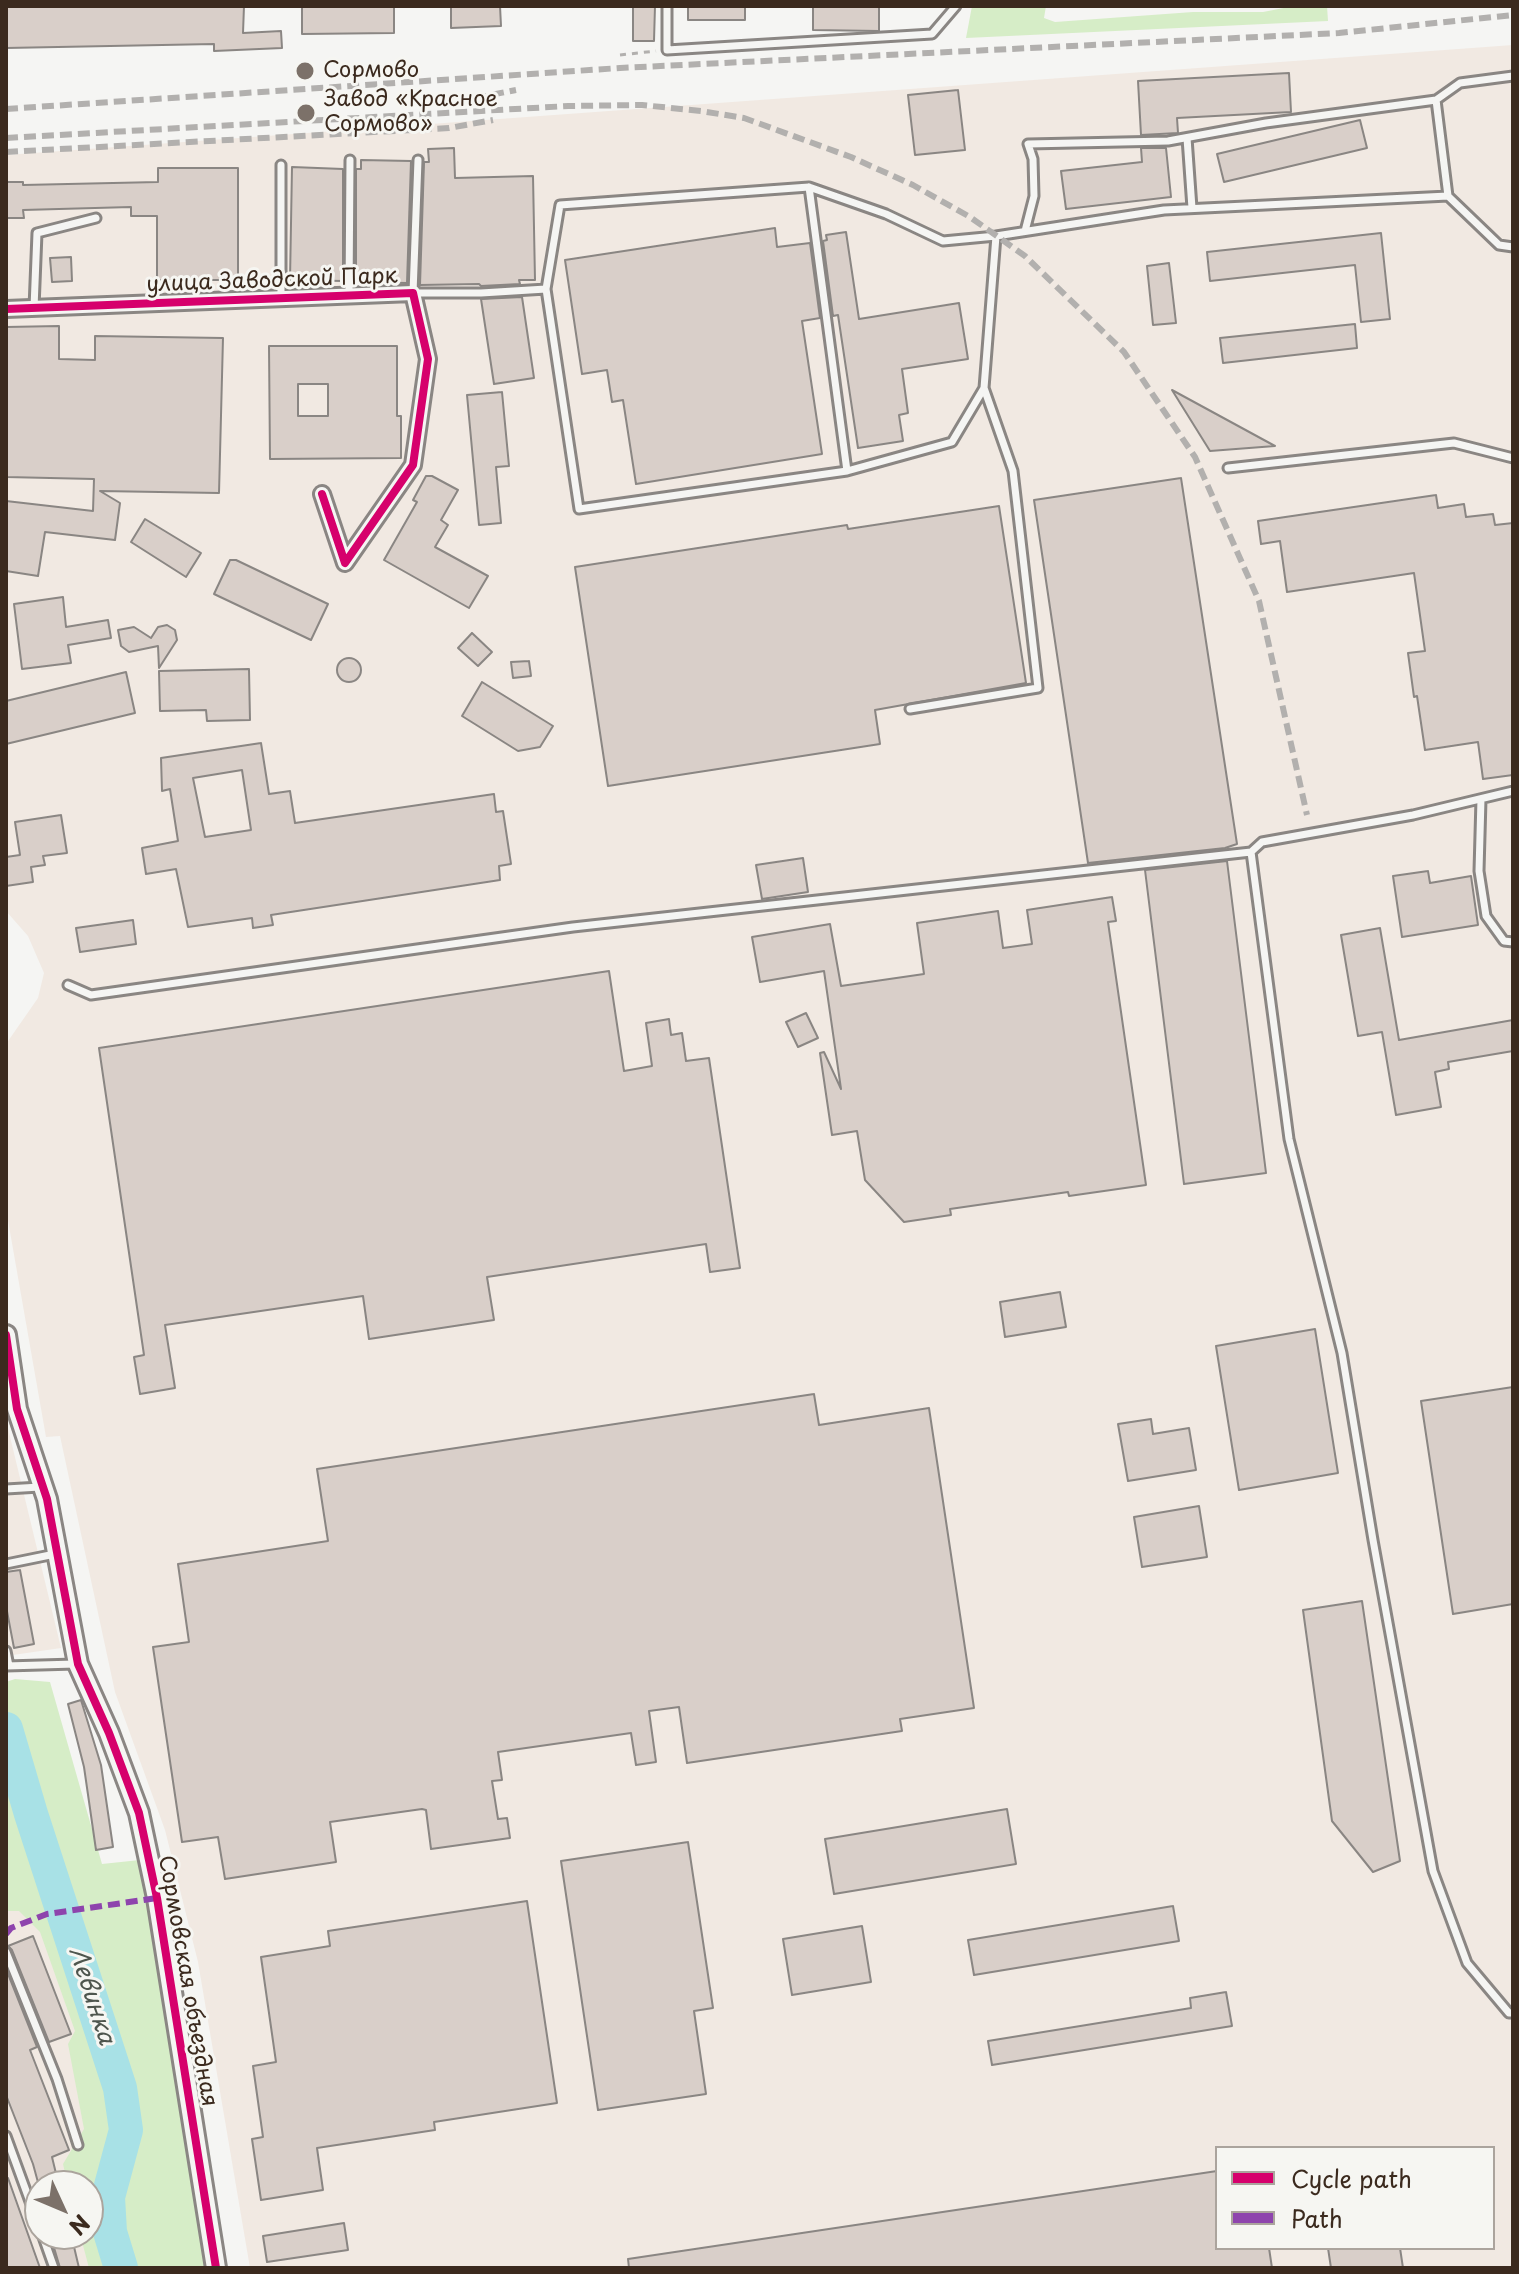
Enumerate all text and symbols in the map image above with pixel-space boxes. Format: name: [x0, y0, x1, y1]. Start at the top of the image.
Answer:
place label: Сормово: [323, 58, 419, 84]
marker: Сормово: [294, 60, 316, 82]
place label: Завод «Красное Сормово»: [324, 87, 498, 138]
marker: Завод «Красное Сормово»: [295, 102, 317, 124]
street label: улица Заводской Парк: [146, 263, 398, 299]
street label: Сормовская объездная: [152, 1853, 222, 2109]
water label: Левинка: [62, 1944, 120, 2048]
legend: [1215, 2146, 1495, 2250]
text: Cycle path: [1291, 2160, 1412, 2196]
north arrow: [24, 2170, 104, 2250]
text: Path: [1291, 2200, 1343, 2236]
text: N: [62, 2208, 98, 2243]

